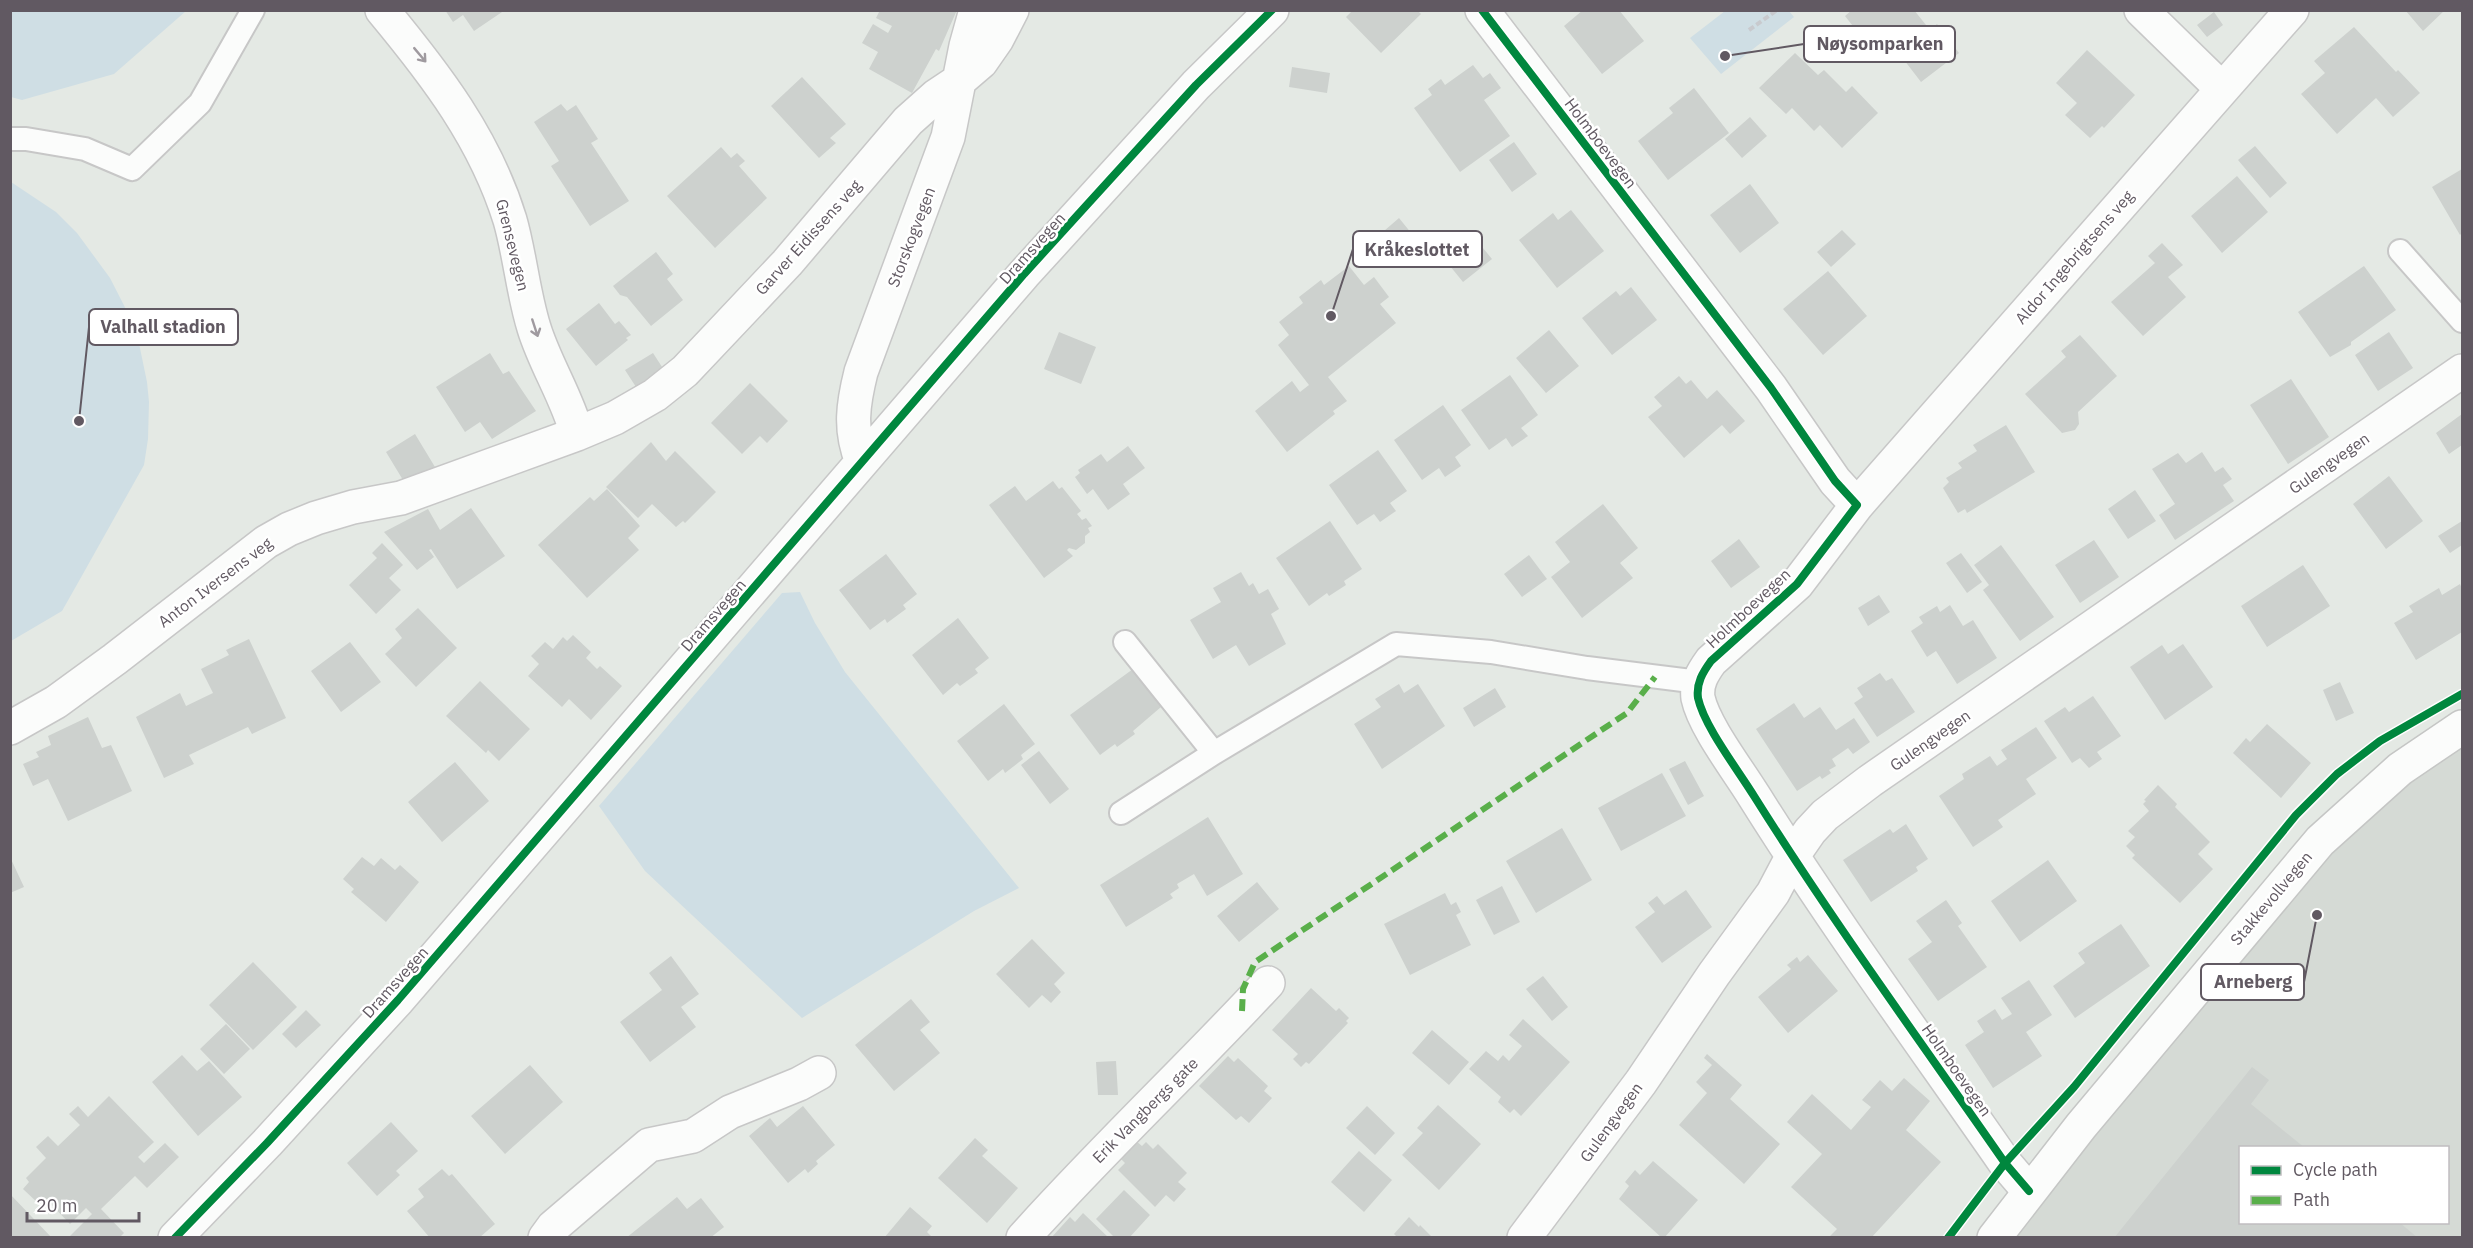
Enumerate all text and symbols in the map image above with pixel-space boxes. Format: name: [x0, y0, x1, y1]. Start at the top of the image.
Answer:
callout: Nøysomparken: [1804, 26, 1955, 62]
text: Nøysomparken: [1816, 32, 1944, 55]
one-way arrow: [413, 47, 426, 63]
street label: Holmboevegen: [1560, 94, 1642, 192]
street label: Garver Eidissens veg: [751, 175, 865, 299]
street label: Storskogvegen: [883, 184, 939, 290]
street label: Aldor Ingebrigtsens veg: [2011, 186, 2138, 328]
street label: Grensevegen: [492, 197, 534, 293]
street label: Dramsvegen: [995, 208, 1069, 288]
callout: Kråkeslottet: [1353, 231, 1482, 267]
text: Kråkeslottet: [1365, 238, 1470, 261]
callout: Valhall stadion: [89, 309, 238, 345]
text: Valhall stadion: [100, 315, 226, 338]
one-way arrow: [530, 318, 541, 337]
street label: Gulengvegen: [2285, 428, 2373, 498]
street label: Anton Iversens veg: [154, 532, 276, 631]
street label: Holmboevegen: [1702, 564, 1794, 652]
street label: Dramsvegen: [676, 575, 750, 655]
street label: Gulengvegen: [1886, 705, 1974, 775]
street label: Stakkevollvegen: [2226, 847, 2316, 949]
street label: Dramsvegen: [358, 942, 432, 1022]
callout: Arneberg: [2201, 964, 2304, 1000]
text: Arneberg: [2214, 970, 2292, 993]
street label: Holmboevegen: [1918, 1020, 1996, 1120]
street label: Erik Vangbergs gate: [1088, 1053, 1202, 1167]
street label: Gulengvegen: [1575, 1078, 1647, 1166]
legend: [2239, 1146, 2449, 1224]
text: Cycle path: [2293, 1158, 2378, 1181]
scale bar: [27, 1185, 140, 1223]
text: Path: [2293, 1188, 2330, 1211]
text: 20 m: [36, 1194, 78, 1217]

